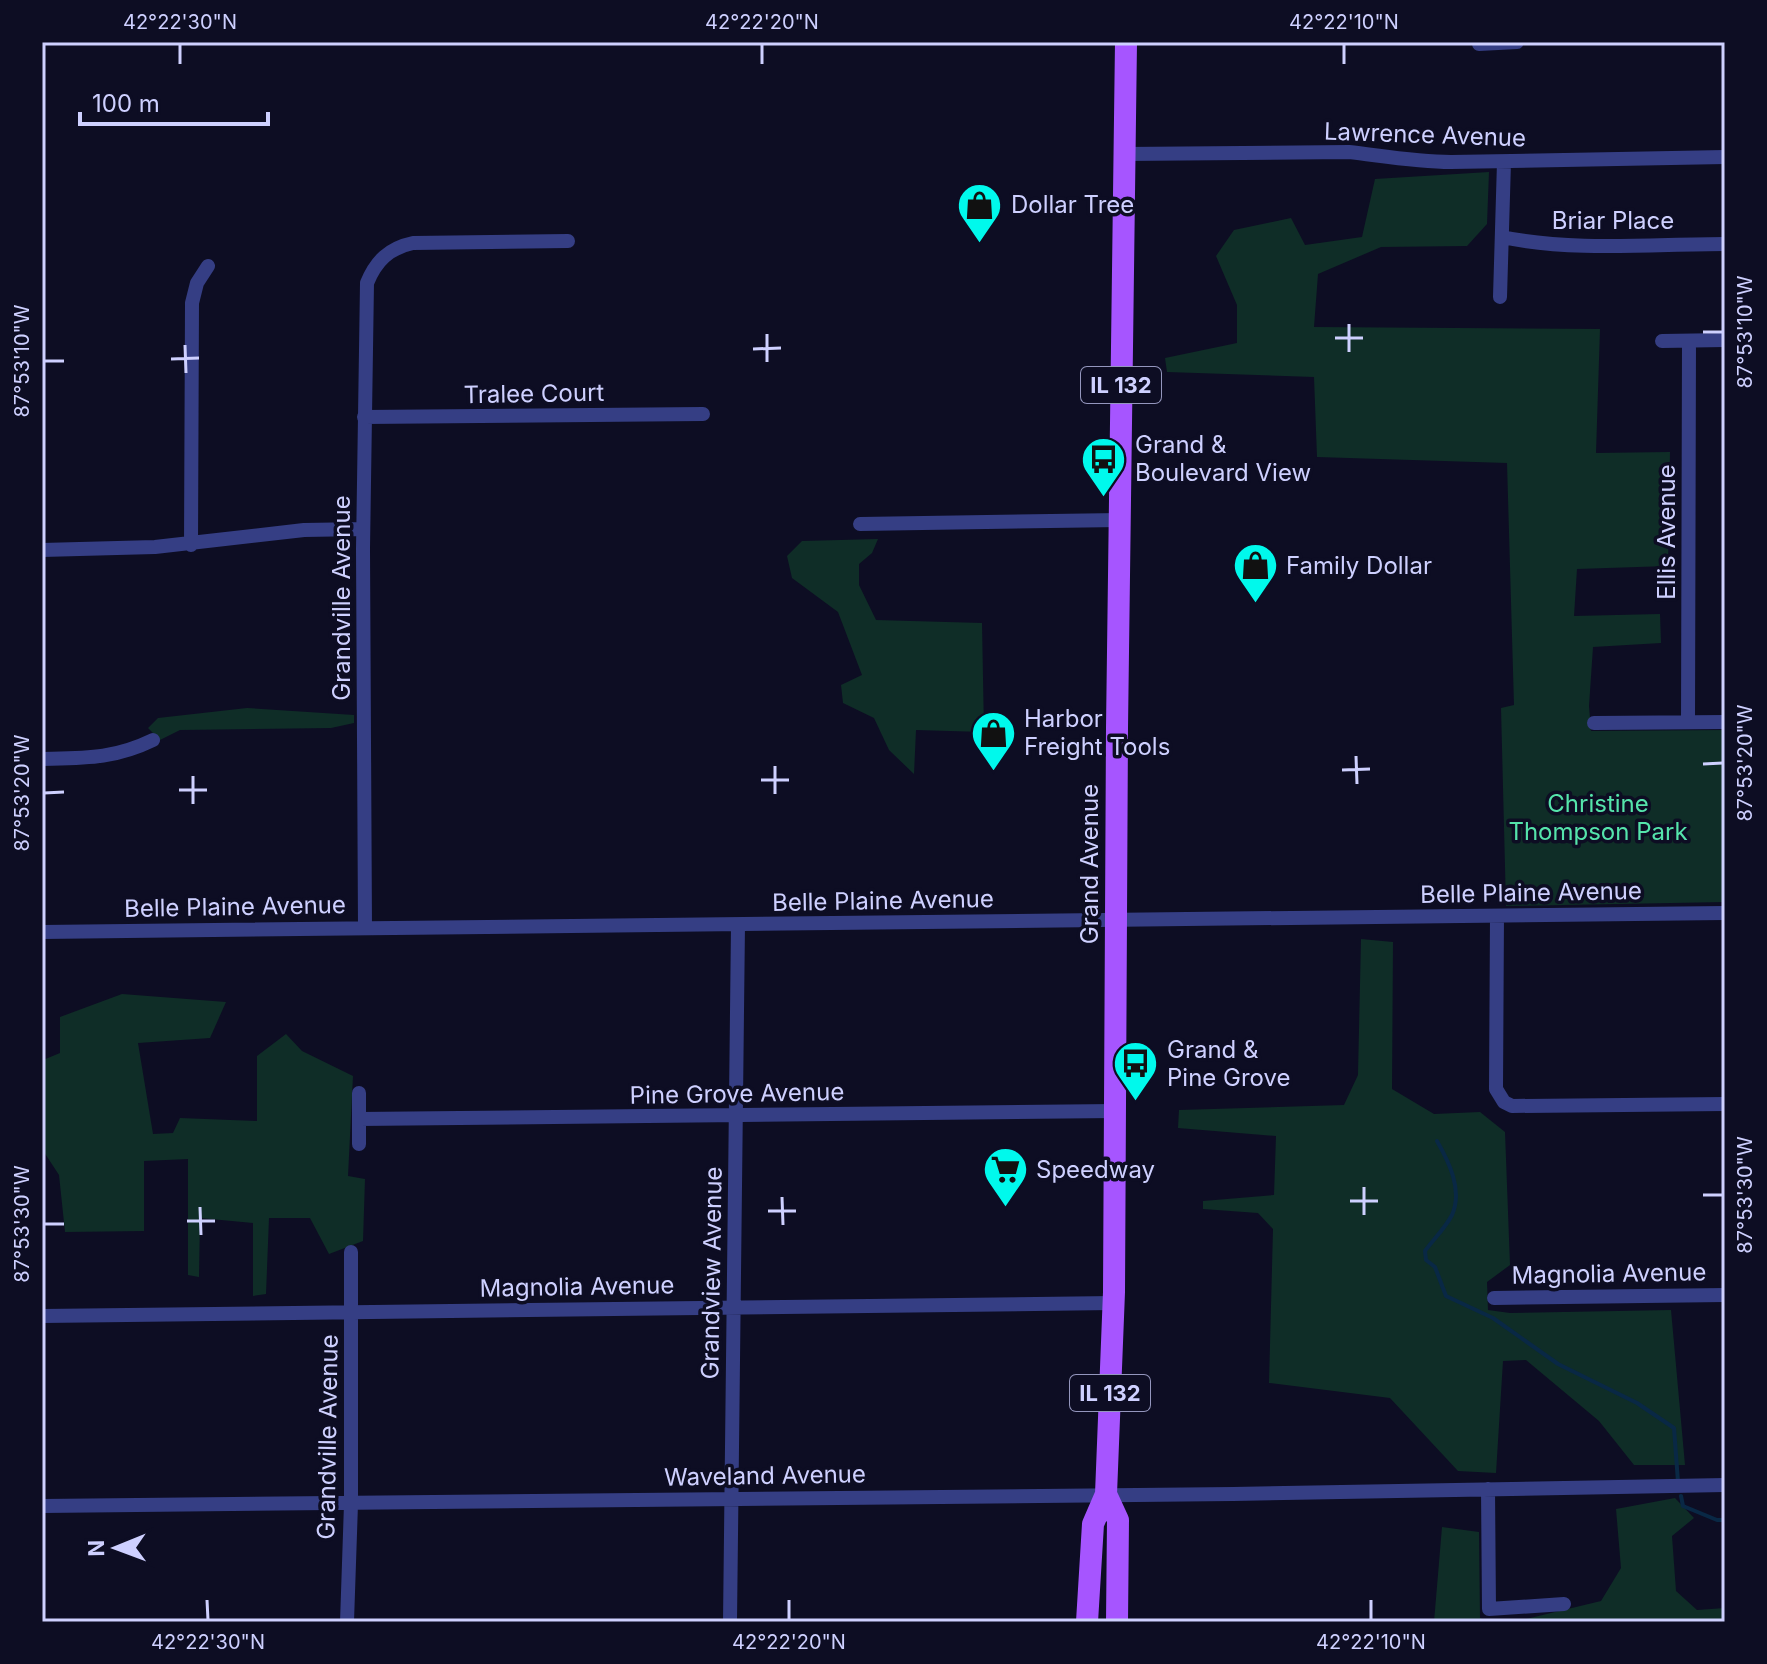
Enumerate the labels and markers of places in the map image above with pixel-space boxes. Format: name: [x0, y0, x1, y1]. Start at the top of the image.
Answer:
shop icon: Dollar Tree: [956, 181, 1004, 244]
place label: Dollar Tree: [1011, 190, 1134, 219]
place label: Grand & Boulevard View: [1135, 430, 1311, 487]
bus stop icon: Grand & Boulevard View: [1080, 435, 1128, 498]
shop icon: Family Dollar: [1231, 542, 1279, 605]
place label: Family Dollar: [1286, 551, 1432, 580]
place label: Harbor Freight Tools: [1024, 704, 1170, 761]
shop icon: Harbor Freight Tools: [969, 709, 1017, 772]
place label: Grand & Pine Grove: [1167, 1035, 1291, 1092]
bus stop icon: Grand & Pine Grove: [1112, 1040, 1160, 1103]
supermarket icon: Speedway: [981, 1146, 1029, 1209]
place label: Speedway: [1036, 1155, 1155, 1184]

